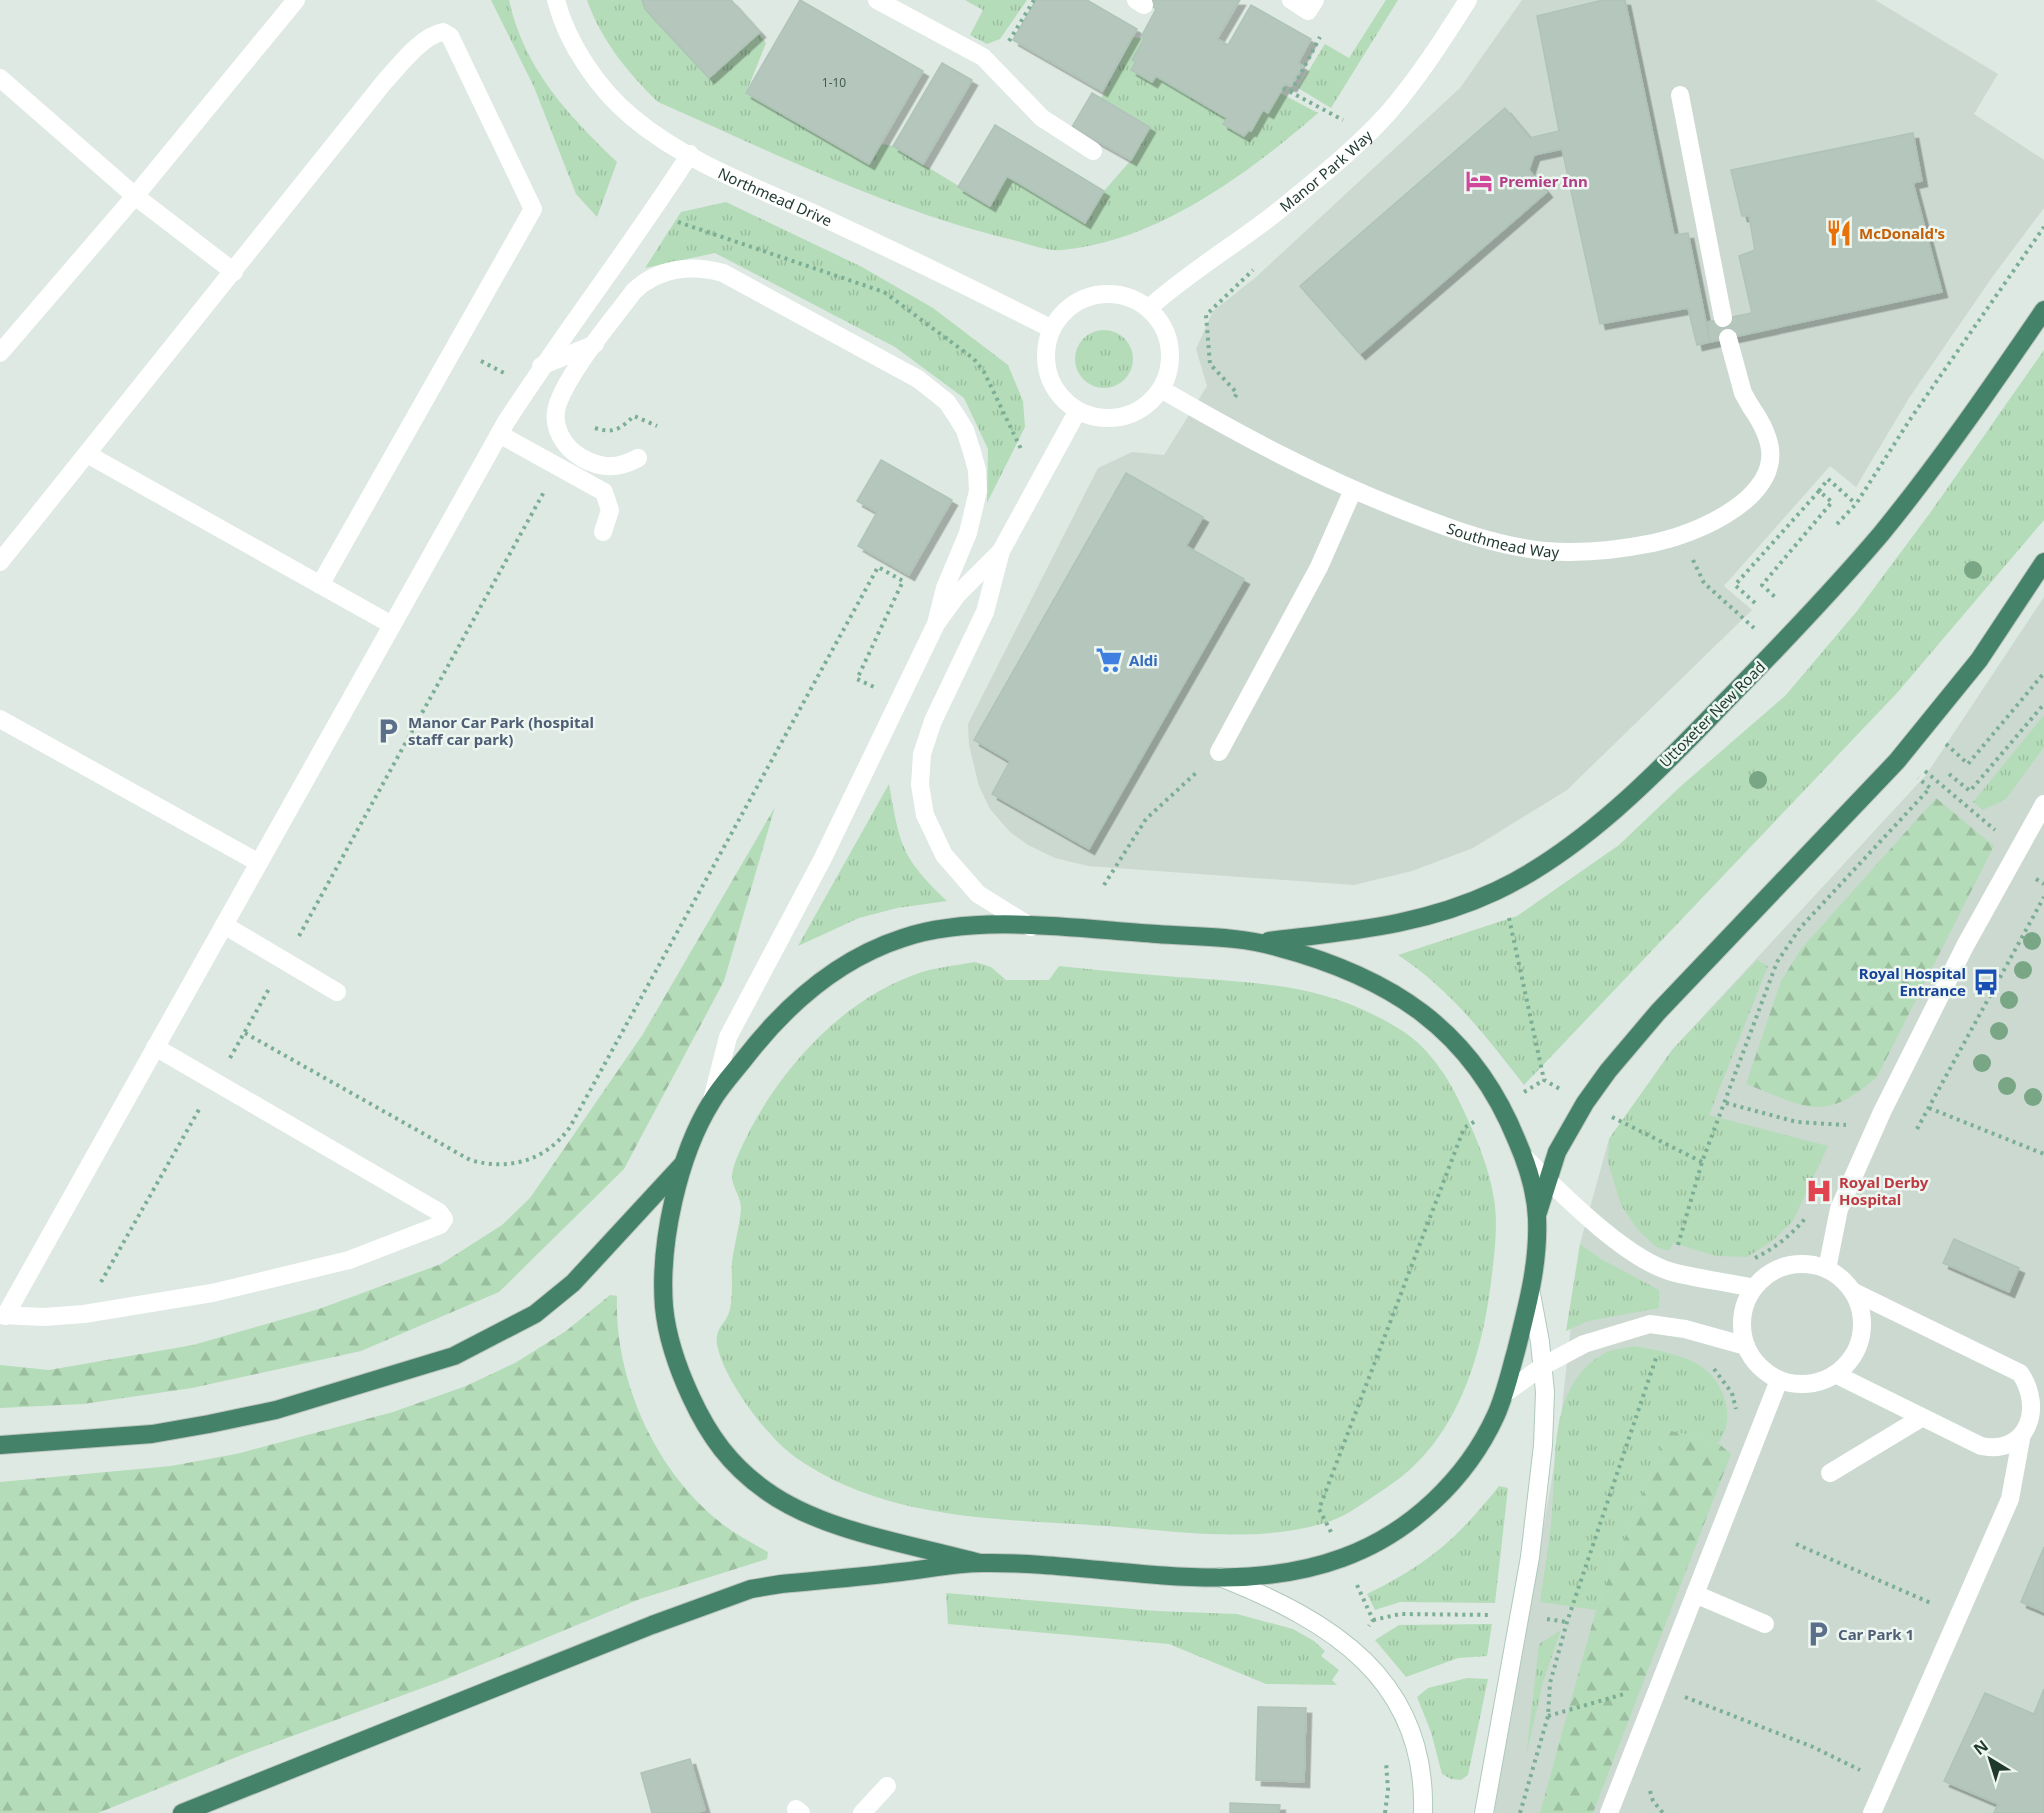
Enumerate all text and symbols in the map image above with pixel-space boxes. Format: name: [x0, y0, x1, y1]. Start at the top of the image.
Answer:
house number: 1-10: [822, 74, 846, 91]
street label: Manor Park Way: [1275, 125, 1377, 216]
street label: Northmead Drive: [715, 162, 835, 231]
hotel icon: Premier Inn: [1464, 166, 1494, 196]
place label: Premier Inn: [1499, 171, 1588, 191]
restaurant icon: McDonald's: [1824, 218, 1854, 248]
place label: McDonald's: [1859, 223, 1945, 243]
street label: Southmead Way: [1444, 518, 1560, 562]
supermarket icon: Aldi: [1094, 645, 1124, 675]
place label: Aldi: [1129, 650, 1158, 670]
street label: Uttoxeter New Road: [1655, 657, 1769, 771]
place label: Manor Car Park (hospital staff car park): [408, 712, 594, 749]
parking icon: Manor Car Park (hospital staff car park): [373, 716, 403, 746]
place label: Royal Hospital Entrance: [1859, 963, 1966, 1000]
bus stop icon: Royal Hospital Entrance: [1971, 967, 2001, 997]
place label: Royal Derby Hospital: [1839, 1172, 1929, 1209]
hospital icon: Royal Derby Hospital: [1804, 1176, 1834, 1206]
parking icon: Car Park 1: [1803, 1619, 1833, 1649]
place label: Car Park 1: [1838, 1624, 1914, 1644]
north arrow: [1960, 1729, 2020, 1789]
text: N: [1969, 1735, 1993, 1760]

